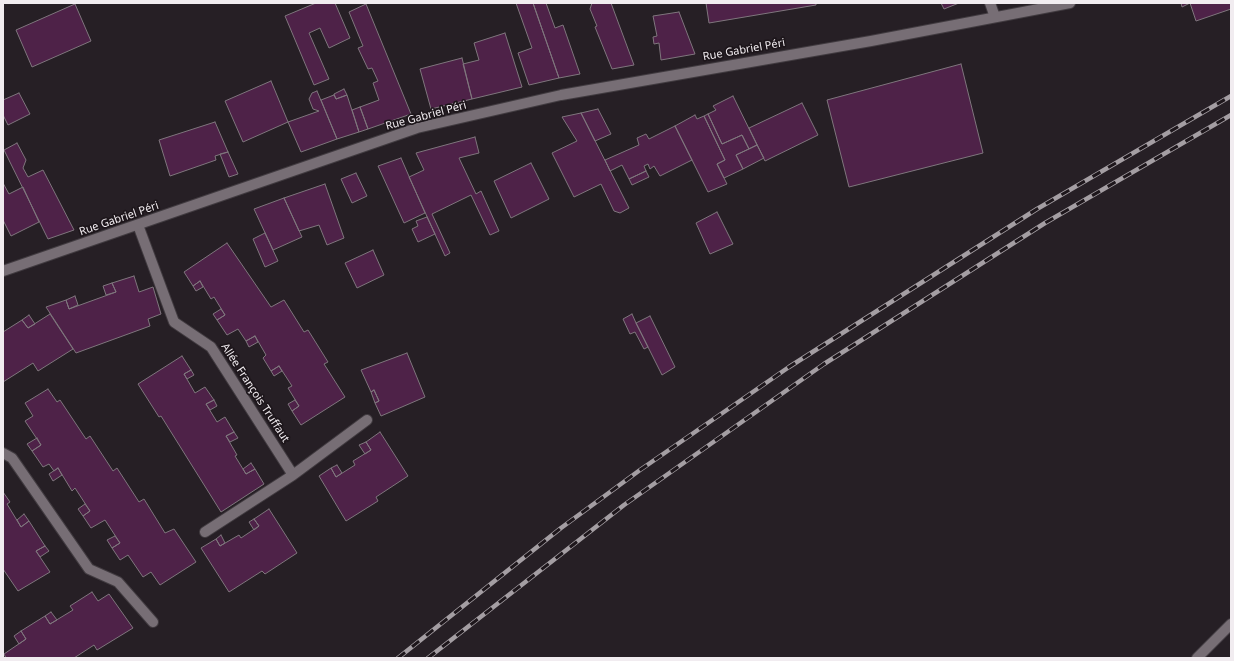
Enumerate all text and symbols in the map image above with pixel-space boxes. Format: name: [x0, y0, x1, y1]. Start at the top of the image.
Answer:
street label: Rue Gabriel Péri: [702, 36, 786, 64]
street label: Rue Gabriel Péri: [384, 99, 468, 133]
street label: Rue Gabriel Péri: [78, 199, 160, 239]
street label: Allée François Truffaut: [218, 341, 292, 445]

